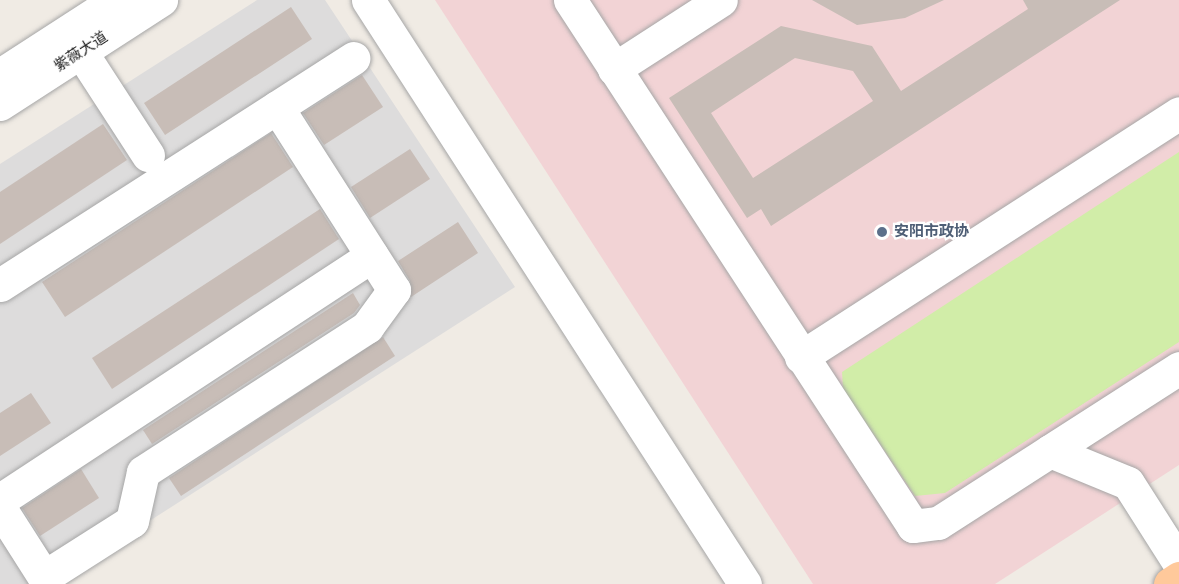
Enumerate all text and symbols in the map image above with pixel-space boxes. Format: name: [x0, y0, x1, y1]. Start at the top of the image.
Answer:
street label: 紫薇大道: [51, 28, 111, 76]
place label: 安阳市政协: [894, 223, 969, 241]
marker: 安阳市政协: [875, 225, 889, 239]

